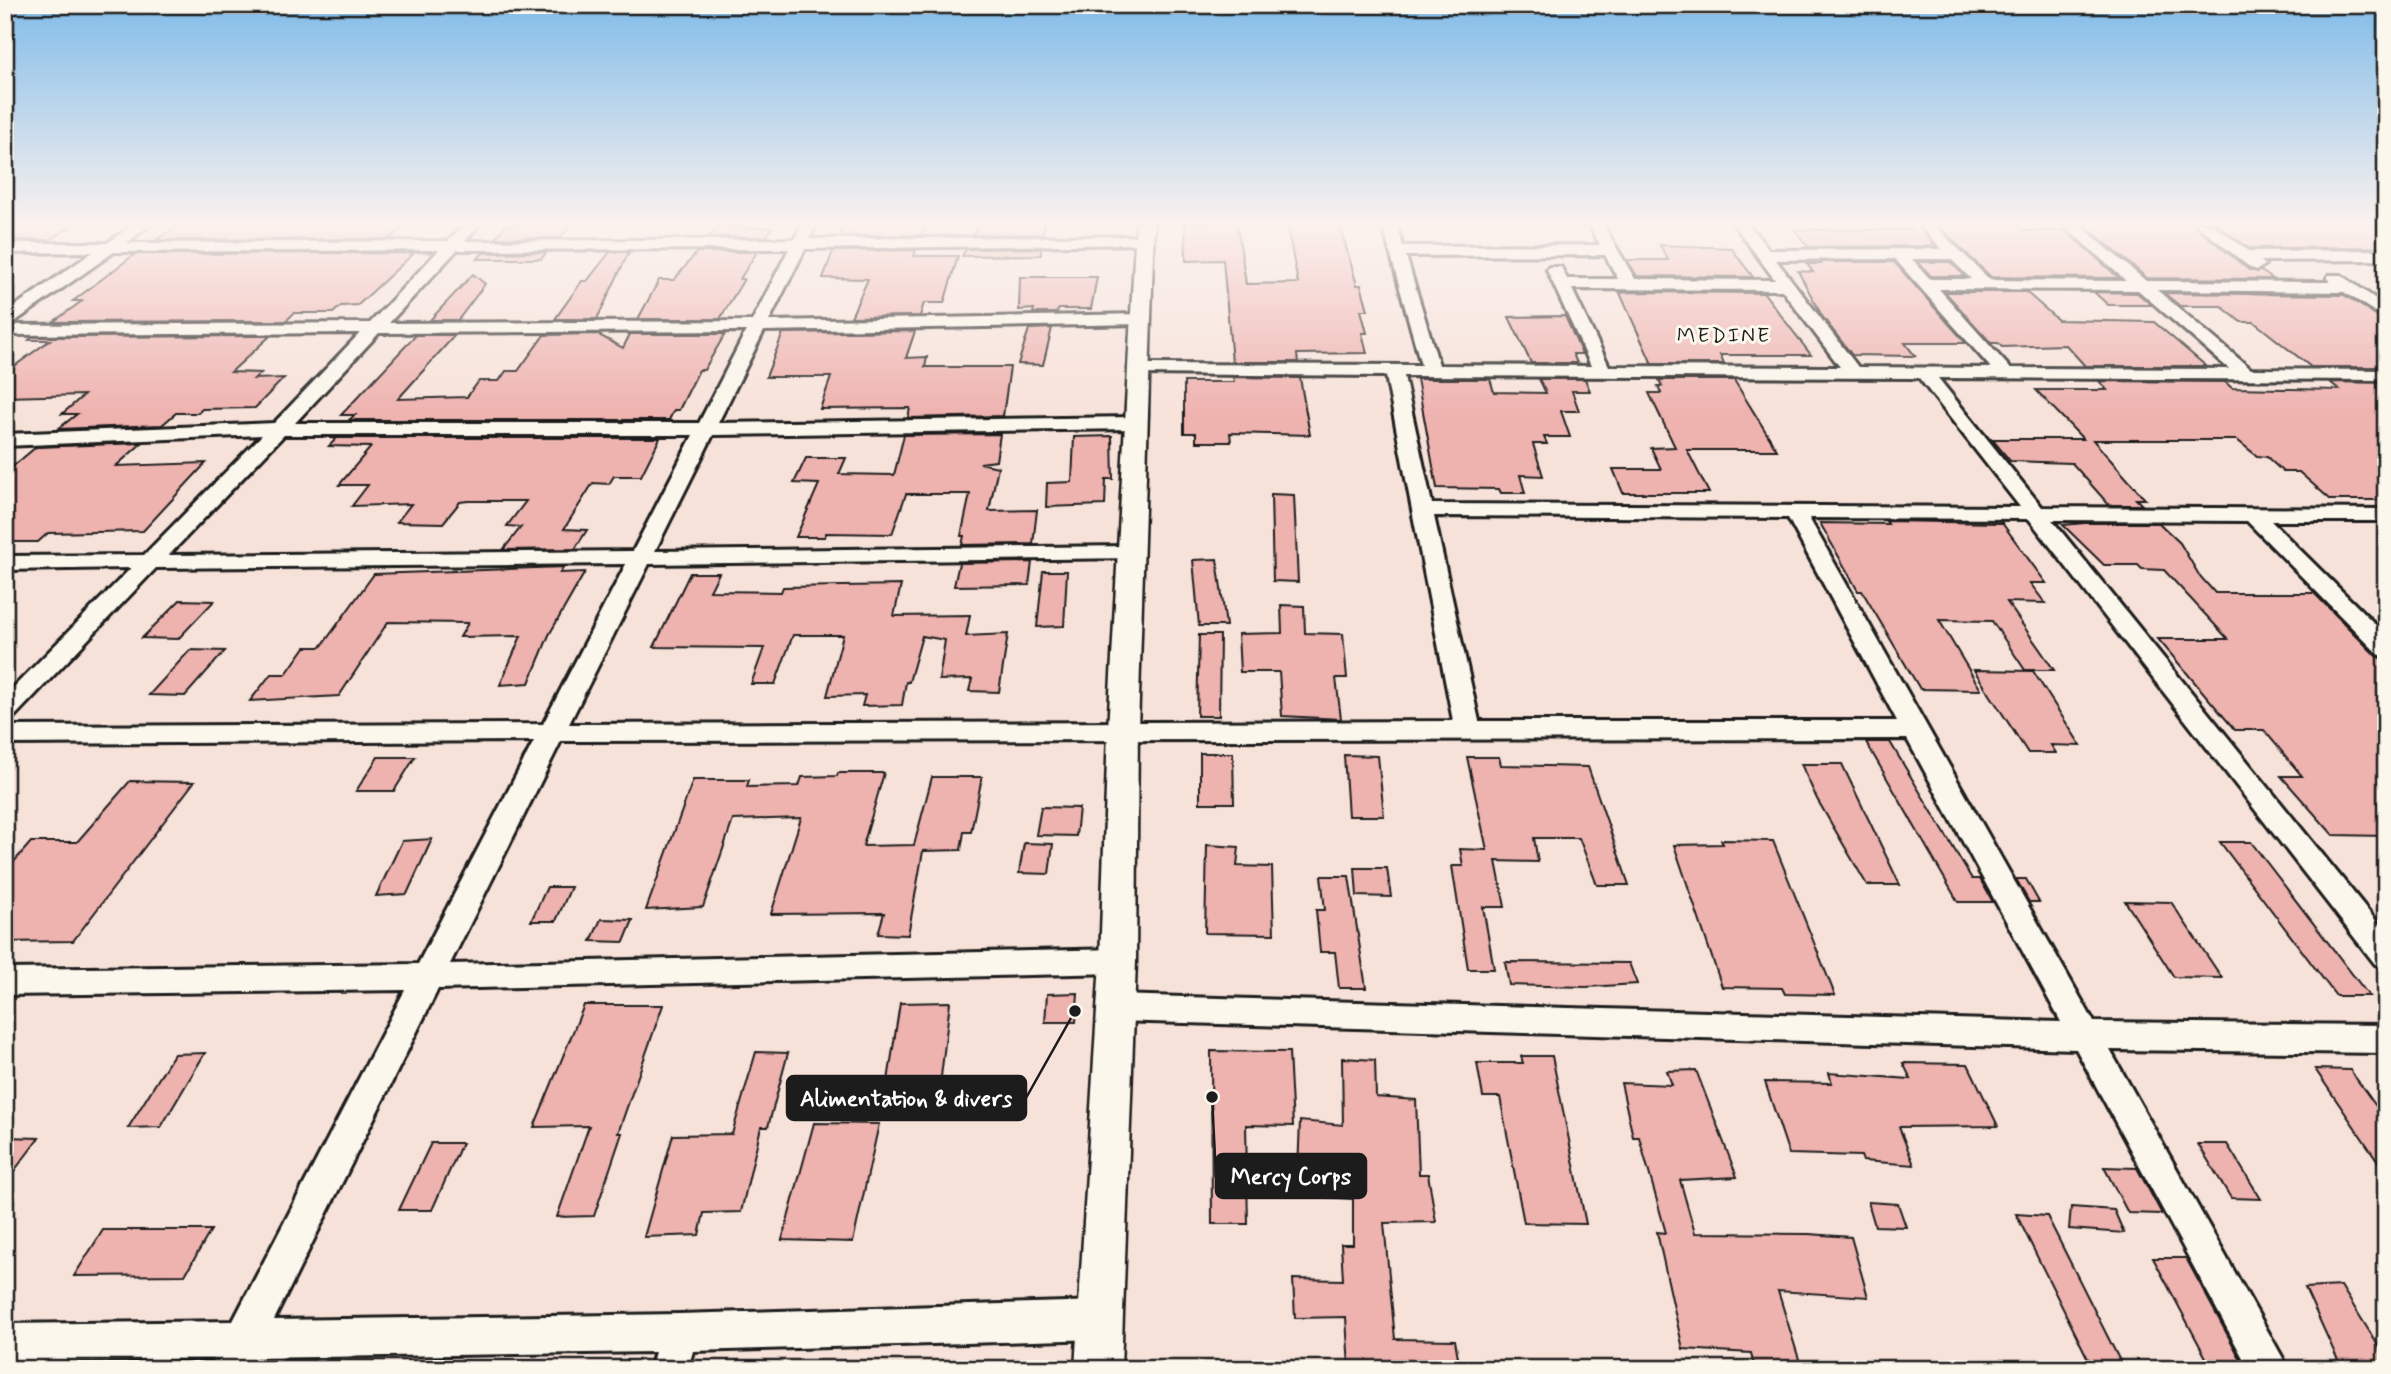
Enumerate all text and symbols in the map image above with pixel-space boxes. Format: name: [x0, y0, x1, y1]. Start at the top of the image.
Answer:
district label: MEDINE: [1677, 322, 1771, 350]
callout: Alimentation & divers: [787, 1076, 1026, 1120]
text: Alimentation & divers: [800, 1085, 1013, 1115]
callout: Mercy Corps: [1216, 1154, 1366, 1198]
text: Mercy Corps: [1231, 1163, 1352, 1193]

